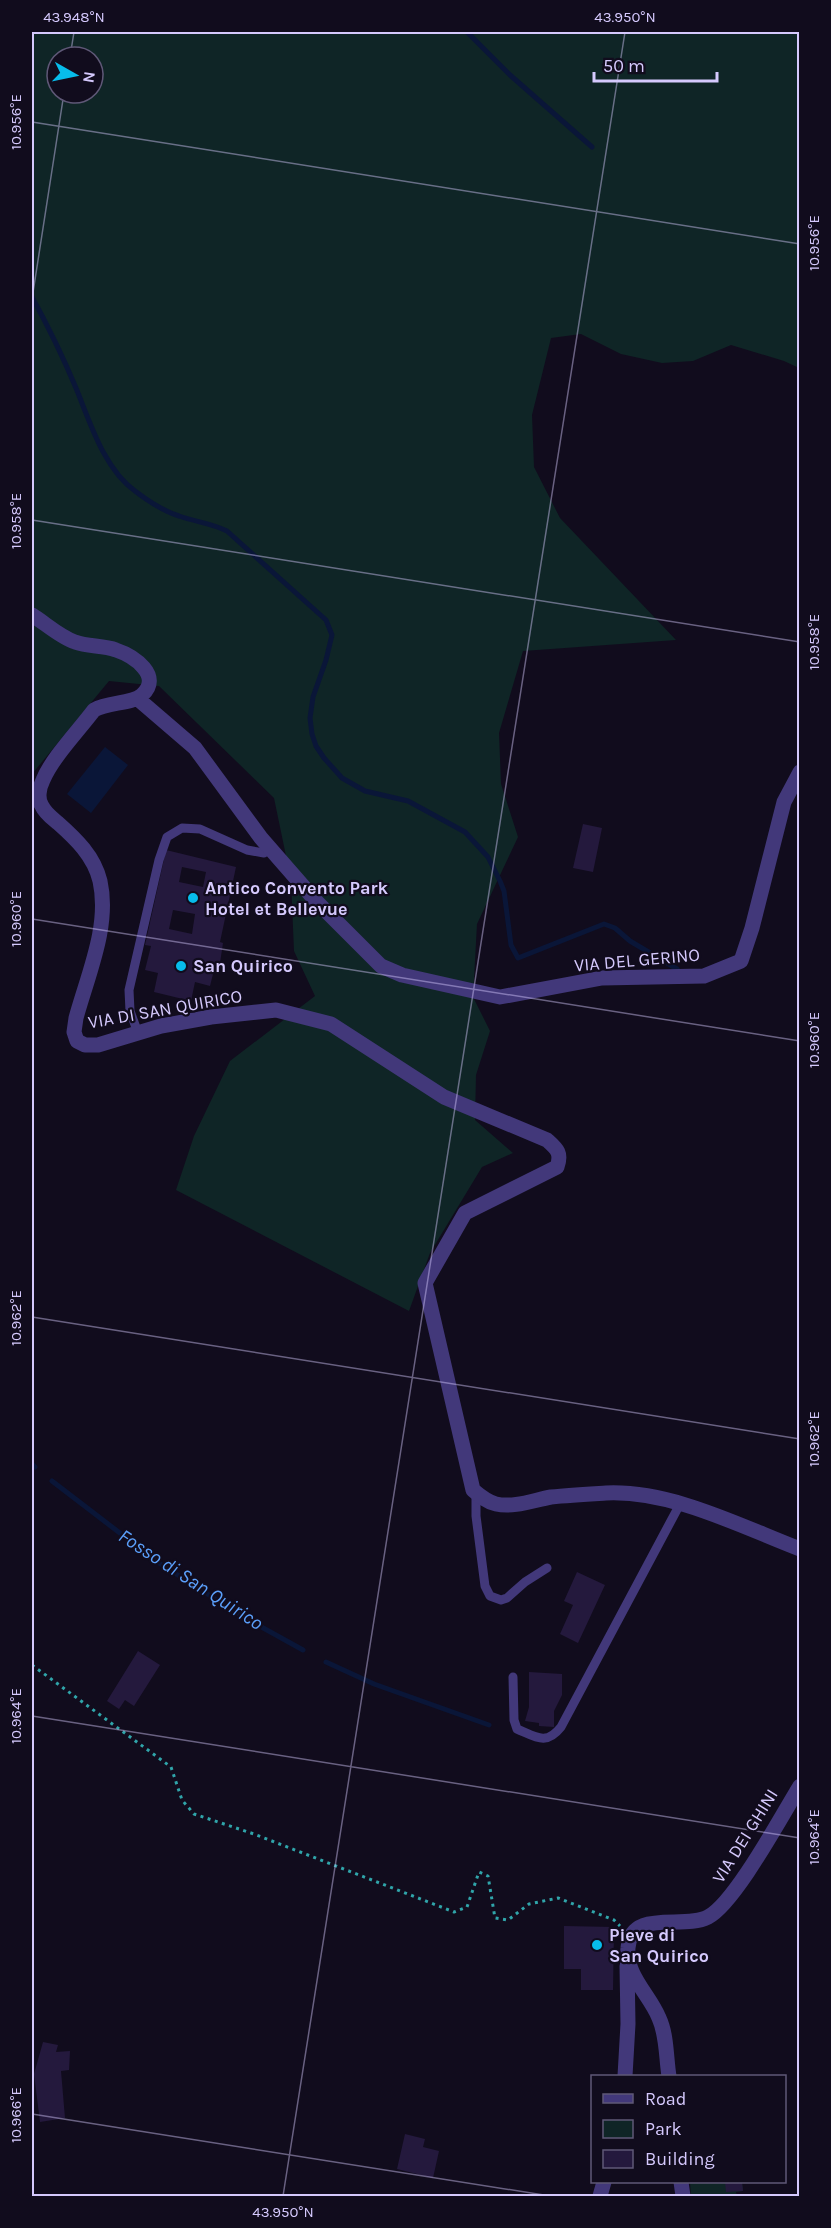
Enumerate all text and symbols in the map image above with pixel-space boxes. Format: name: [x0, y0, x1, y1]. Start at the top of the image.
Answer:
text: 43.948°N: [43, 8, 105, 26]
text: 43.950°N: [594, 8, 656, 26]
north arrow: [45, 45, 105, 105]
scale bar: [594, 45, 717, 83]
text: 50 m: [603, 55, 645, 77]
text: N: [79, 70, 100, 84]
text: 10.956°E: [7, 94, 25, 150]
text: 10.956°E: [805, 215, 823, 271]
text: 10.958°E: [7, 493, 25, 549]
text: 10.958°E: [805, 614, 823, 670]
place label: Antico Convento Park Hotel et Bellevue: [205, 877, 389, 920]
text: 10.960°E: [7, 891, 25, 947]
marker: Antico Convento Park Hotel et Bellevue: [186, 891, 200, 905]
street label: VIA DEL GERINO: [573, 944, 701, 976]
place label: San Quirico: [193, 955, 293, 977]
marker: San Quirico: [174, 959, 188, 973]
street label: VIA DI SAN QUIRICO: [86, 985, 244, 1033]
text: 10.960°E: [805, 1012, 823, 1068]
text: 10.962°E: [7, 1290, 25, 1346]
text: 10.962°E: [805, 1411, 823, 1467]
water label: Fosso di San Quirico: [114, 1524, 267, 1635]
text: 10.964°E: [7, 1688, 25, 1744]
street label: VIA DEI GHINI: [707, 1785, 783, 1887]
text: 10.964°E: [805, 1809, 823, 1865]
place label: Pieve di San Quirico: [609, 1924, 709, 1967]
marker: Pieve di San Quirico: [590, 1938, 604, 1952]
legend: [591, 2075, 786, 2183]
text: 10.966°E: [7, 2087, 25, 2143]
text: Road: [645, 2088, 686, 2110]
text: Park: [645, 2118, 682, 2140]
text: Building: [645, 2148, 715, 2170]
text: 43.950°N: [252, 2203, 314, 2221]

